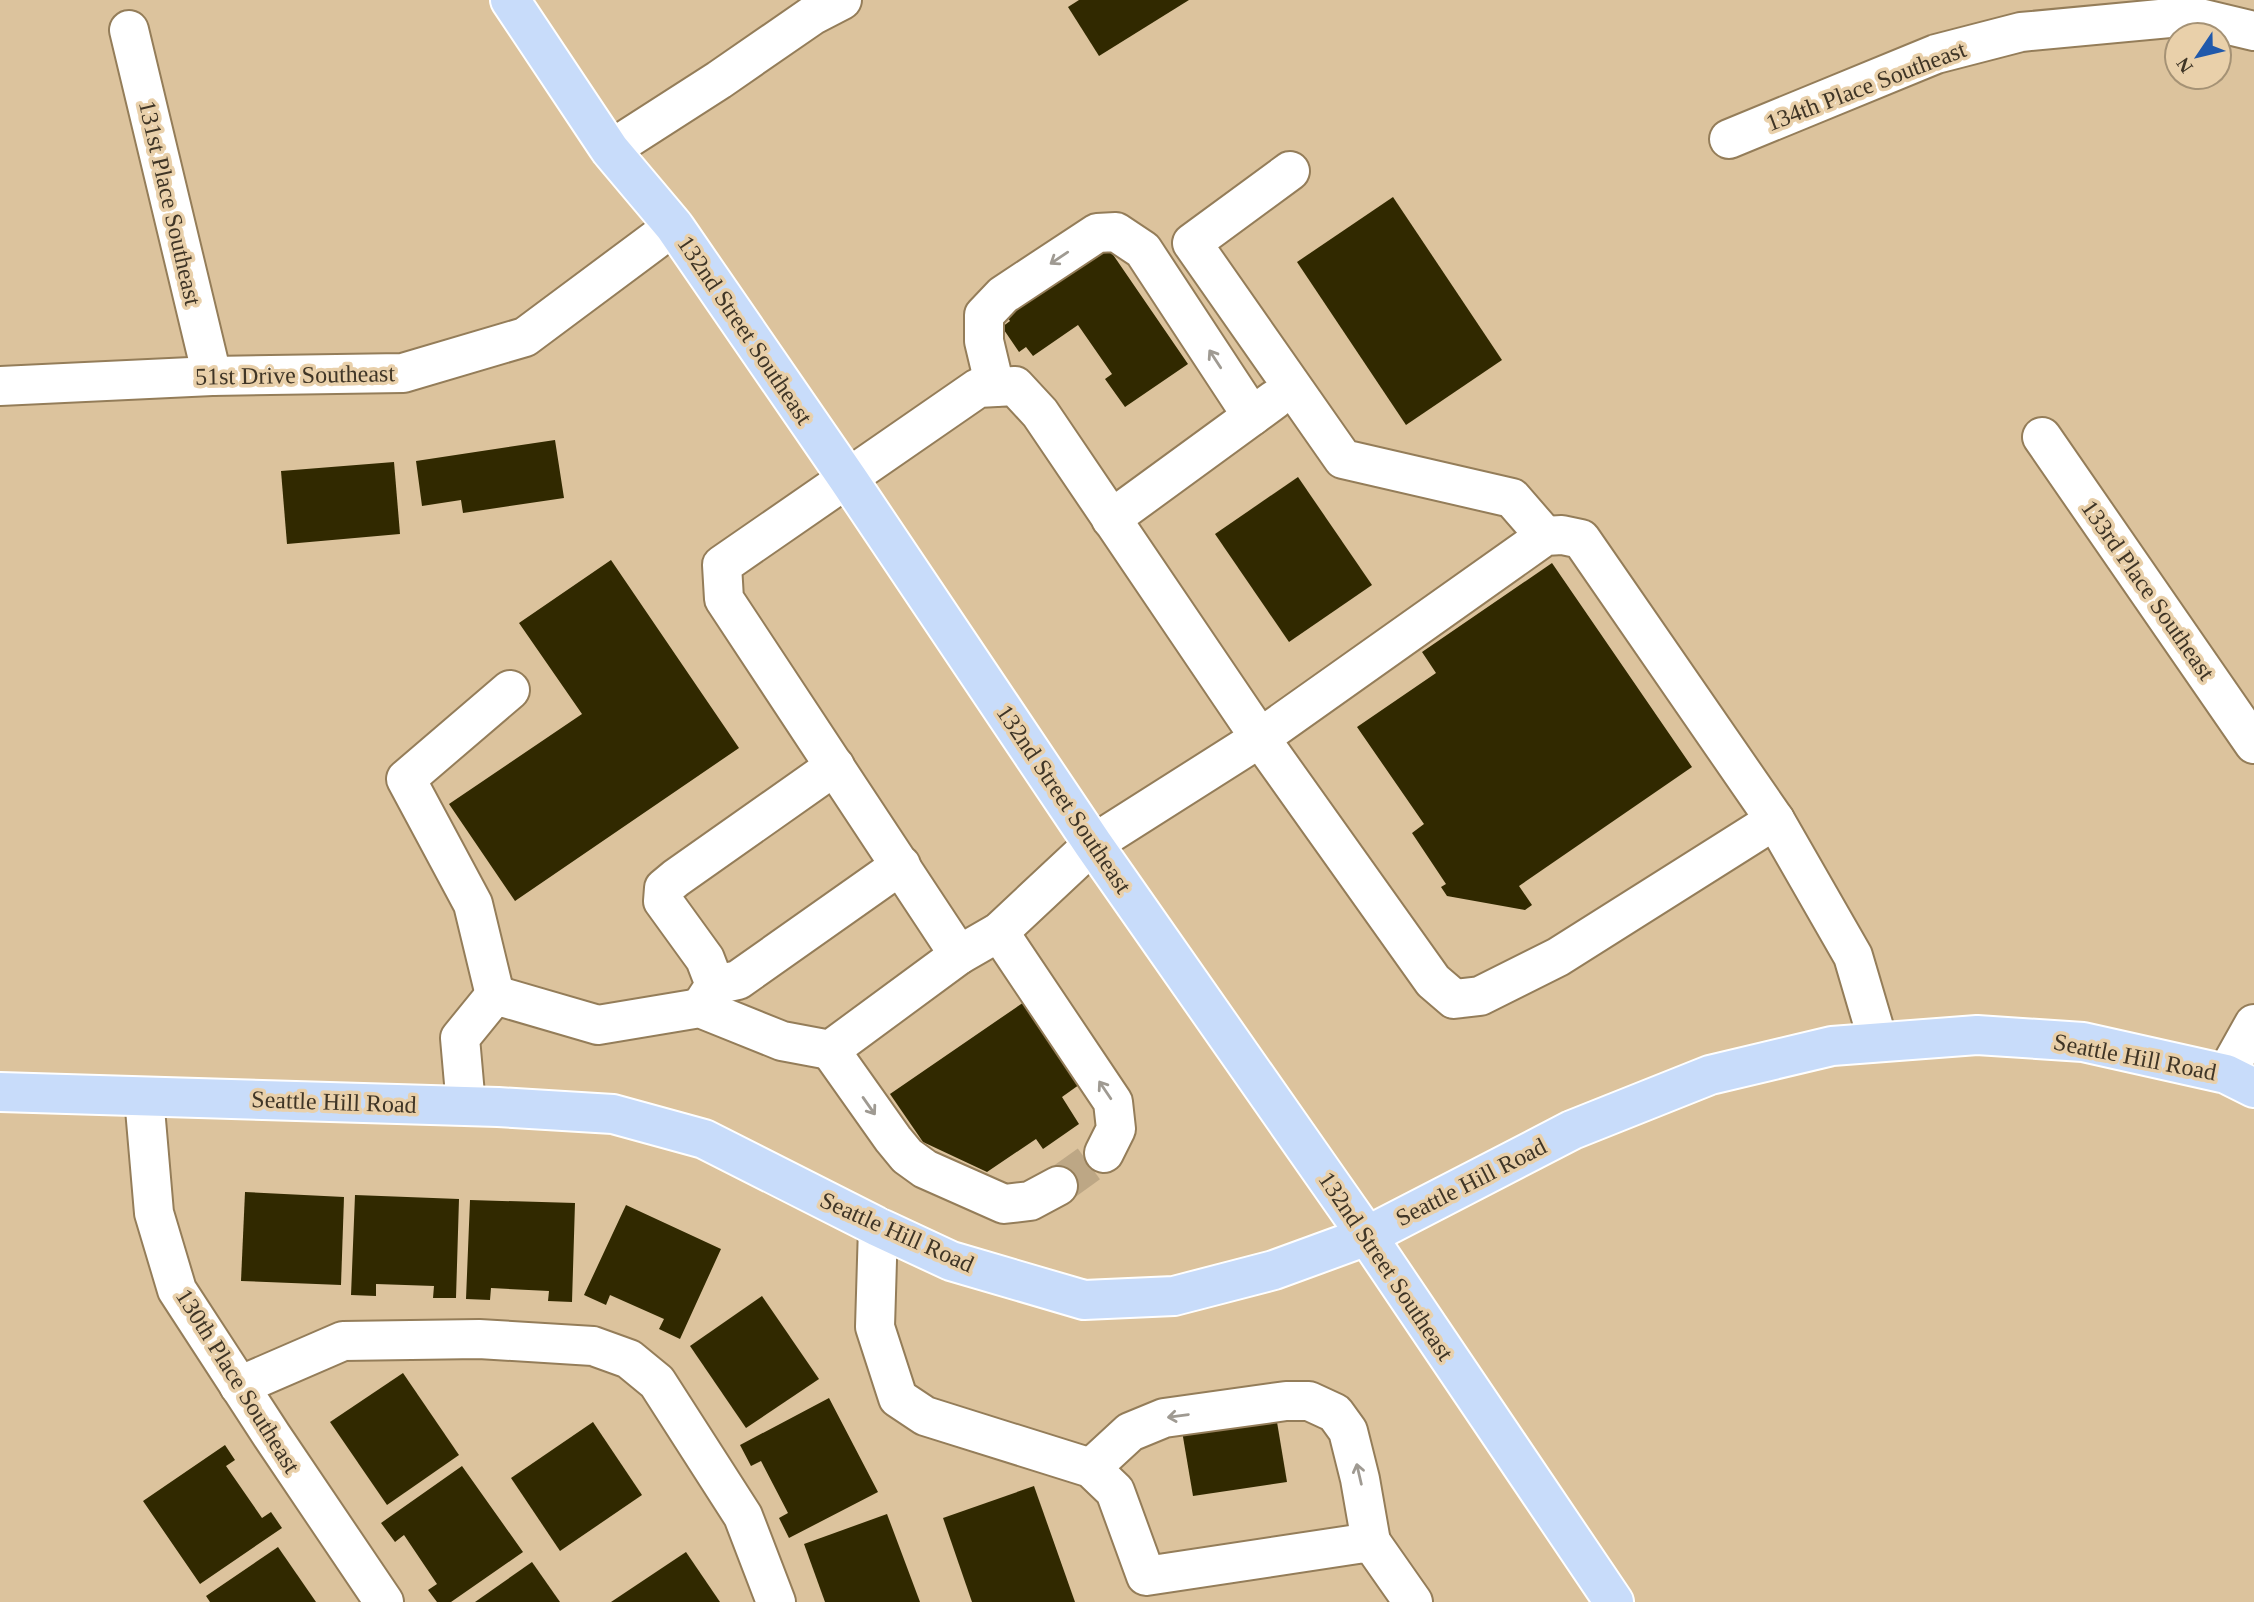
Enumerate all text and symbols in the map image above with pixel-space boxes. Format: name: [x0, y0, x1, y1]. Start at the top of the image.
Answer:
north arrow: [2163, 21, 2233, 91]
street label: 134th Place Southeast: [1762, 36, 1970, 136]
text: N: [2172, 54, 2197, 77]
street label: 131st Place Southeast: [134, 98, 206, 308]
street label: 132nd Street Southeast: [672, 231, 818, 429]
one-way arrow: [1049, 252, 1069, 266]
one-way arrow: [1208, 349, 1222, 369]
street label: 51st Drive Southeast: [195, 360, 396, 390]
street label: 133rd Place Southeast: [2076, 495, 2220, 685]
street label: 132nd Street Southeast: [991, 700, 1137, 898]
street label: Seattle Hill Road: [2051, 1028, 2219, 1086]
one-way arrow: [1098, 1081, 1112, 1101]
street label: Seattle Hill Road: [251, 1086, 417, 1118]
one-way arrow: [862, 1096, 876, 1115]
street label: Seattle Hill Road: [1391, 1133, 1551, 1231]
street label: 132nd Street Southeast: [1313, 1167, 1459, 1365]
street label: Seattle Hill Road: [816, 1187, 978, 1277]
street label: 130th Place Southeast: [171, 1284, 305, 1478]
one-way arrow: [1167, 1409, 1190, 1422]
one-way arrow: [1351, 1464, 1364, 1486]

